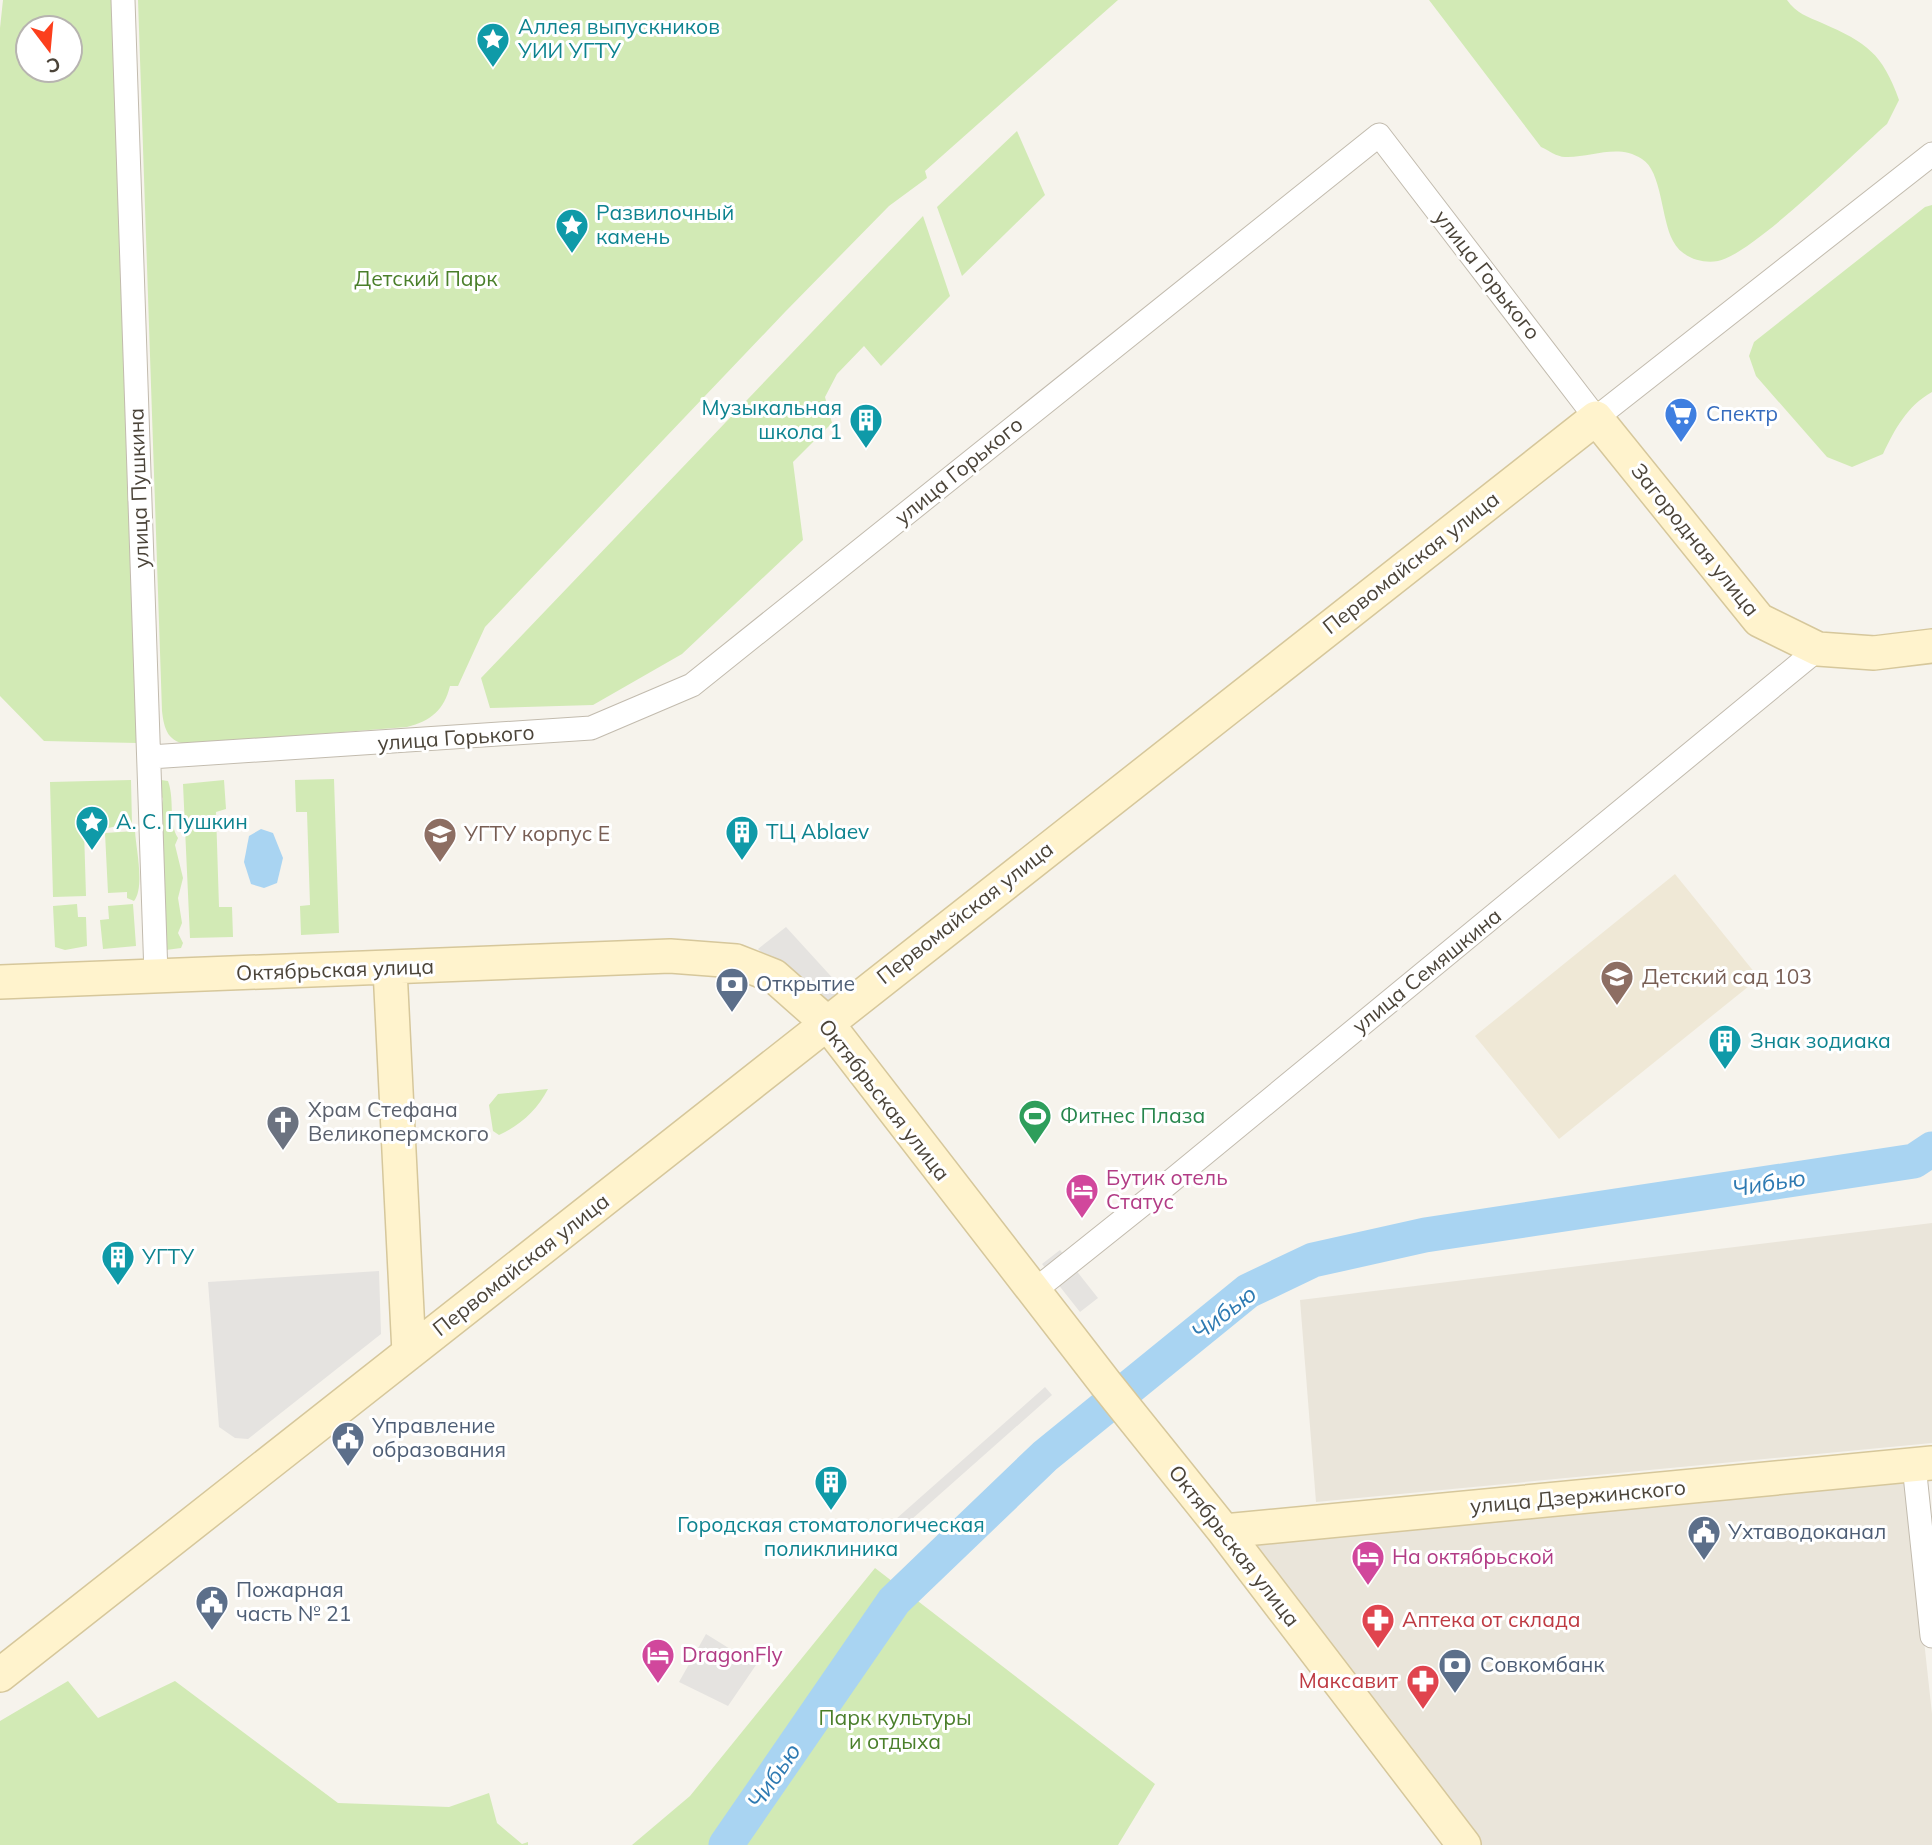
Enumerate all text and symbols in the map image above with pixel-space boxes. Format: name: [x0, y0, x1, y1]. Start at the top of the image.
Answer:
place label: Аллея выпускников УИИ УГТУ: [517, 13, 720, 63]
north arrow: [14, 14, 84, 84]
place icon: Аллея выпускников УИИ УГТУ: [474, 20, 512, 69]
text: С: [44, 52, 63, 79]
place label: Развилочный камень: [596, 199, 734, 249]
street label: улица Горького: [1429, 204, 1546, 344]
place icon: Развилочный камень: [553, 206, 591, 255]
park label: Детский Парк: [354, 265, 498, 291]
place label: Музыкальная школа 1: [702, 394, 842, 444]
supermarket icon: Спектр: [1662, 395, 1700, 444]
place label: Спектр: [1706, 400, 1778, 426]
building icon: Музыкальная школа 1: [847, 401, 885, 450]
street label: улица Пушкина: [122, 407, 154, 569]
street label: улица Горького: [889, 411, 1028, 530]
street label: Загородная улица: [1626, 458, 1765, 621]
street label: Первомайская улица: [1317, 485, 1504, 639]
street label: улица Горького: [377, 719, 535, 755]
place icon: А. С. Пушкин: [73, 803, 111, 852]
place label: А. С. Пушкин: [116, 808, 248, 834]
building icon: ТЦ Ablaev: [723, 813, 761, 862]
school or university icon: УГТУ корпус Е: [421, 815, 459, 864]
place label: ТЦ Ablaev: [766, 818, 869, 844]
place label: УГТУ корпус Е: [463, 820, 610, 846]
street label: Первомайская улица: [871, 835, 1058, 989]
street label: улица Семяшкина: [1347, 902, 1506, 1038]
street label: Октябрьская улица: [236, 953, 434, 985]
school or university icon: Детский сад 103: [1598, 958, 1636, 1007]
place label: Детский сад 103: [1642, 963, 1812, 989]
bank icon: Открытие: [713, 965, 751, 1014]
place label: Открытие: [756, 970, 855, 996]
street label: Октябрьская улица: [814, 1013, 956, 1185]
building icon: Знак зодиака: [1706, 1022, 1744, 1071]
place label: Знак зодиака: [1750, 1027, 1891, 1053]
place label: Храм Стефана Великопермского: [308, 1096, 489, 1146]
sports icon: Фитнес Плаза: [1016, 1097, 1054, 1146]
place label: Фитнес Плаза: [1060, 1102, 1205, 1128]
church icon: Храм Стефана Великопермского: [264, 1103, 302, 1152]
water label: Чибью: [1730, 1162, 1808, 1203]
place label: Бутик отель Статус: [1106, 1164, 1228, 1214]
hotel icon: Бутик отель Статус: [1063, 1171, 1101, 1220]
street label: Первомайская улица: [427, 1187, 614, 1341]
building icon: УГТУ: [99, 1238, 137, 1287]
place label: УГТУ: [141, 1243, 194, 1269]
water label: Чибью: [1186, 1279, 1262, 1346]
place label: Управление образования: [371, 1412, 506, 1462]
public building icon: Управление образования: [329, 1419, 367, 1468]
street label: Октябрьская улица: [1164, 1459, 1306, 1631]
building icon: Городская стоматологическая поликлиника: [812, 1463, 850, 1512]
street label: улица Дзержинского: [1469, 1474, 1687, 1518]
place label: Городская стоматологическая поликлиника: [677, 1511, 985, 1561]
public building icon: Ухтаводоканал: [1685, 1513, 1723, 1562]
place label: Ухтаводоканал: [1727, 1518, 1886, 1544]
hotel icon: На октябрьской: [1349, 1538, 1387, 1587]
place label: На октябрьской: [1392, 1543, 1554, 1569]
place label: Пожарная часть № 21: [236, 1576, 351, 1626]
public building icon: Пожарная часть № 21: [193, 1583, 231, 1632]
pharmacy icon: Аптека от склада: [1359, 1601, 1397, 1650]
place label: Аптека от склада: [1402, 1606, 1581, 1632]
hotel icon: DragonFly: [639, 1636, 677, 1685]
place label: DragonFly: [682, 1641, 783, 1667]
bank icon: Совкомбанк: [1436, 1646, 1474, 1695]
place label: Совкомбанк: [1480, 1651, 1605, 1677]
pharmacy icon: Максавит: [1404, 1662, 1442, 1711]
place label: Максавит: [1299, 1667, 1398, 1693]
park label: Парк культуры и отдыха: [818, 1704, 972, 1754]
water label: Чибью: [741, 1737, 807, 1814]

